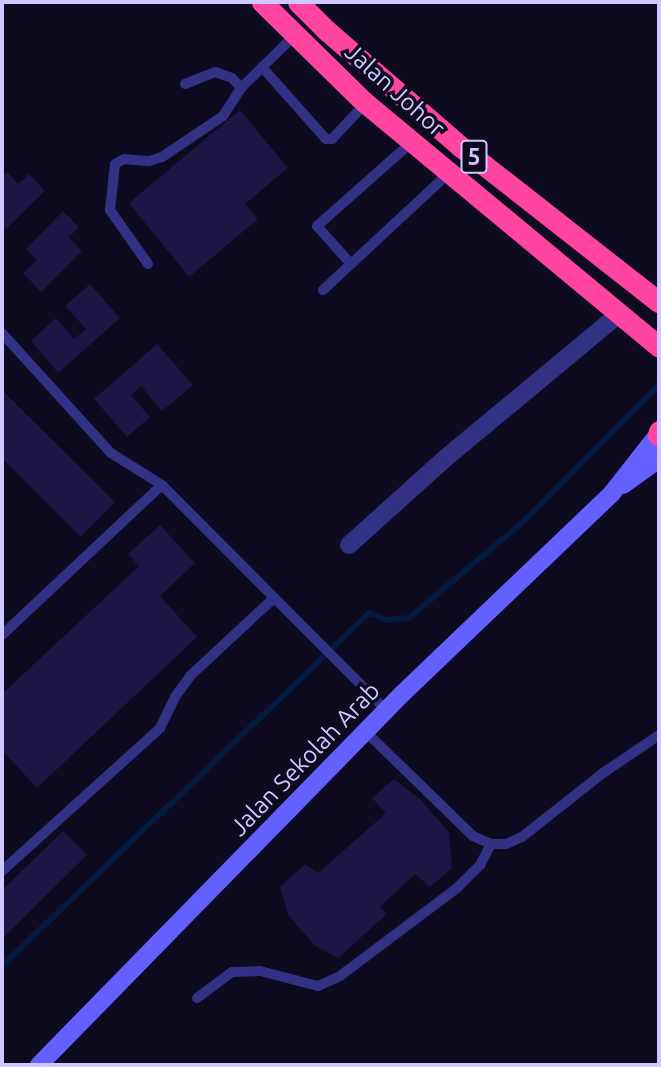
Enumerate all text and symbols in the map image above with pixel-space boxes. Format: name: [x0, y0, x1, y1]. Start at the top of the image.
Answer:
street label: Jalan Johor: [339, 38, 451, 142]
road number: 5: [460, 138, 488, 176]
street label: Jalan Sekolah Arab: [224, 676, 386, 842]

